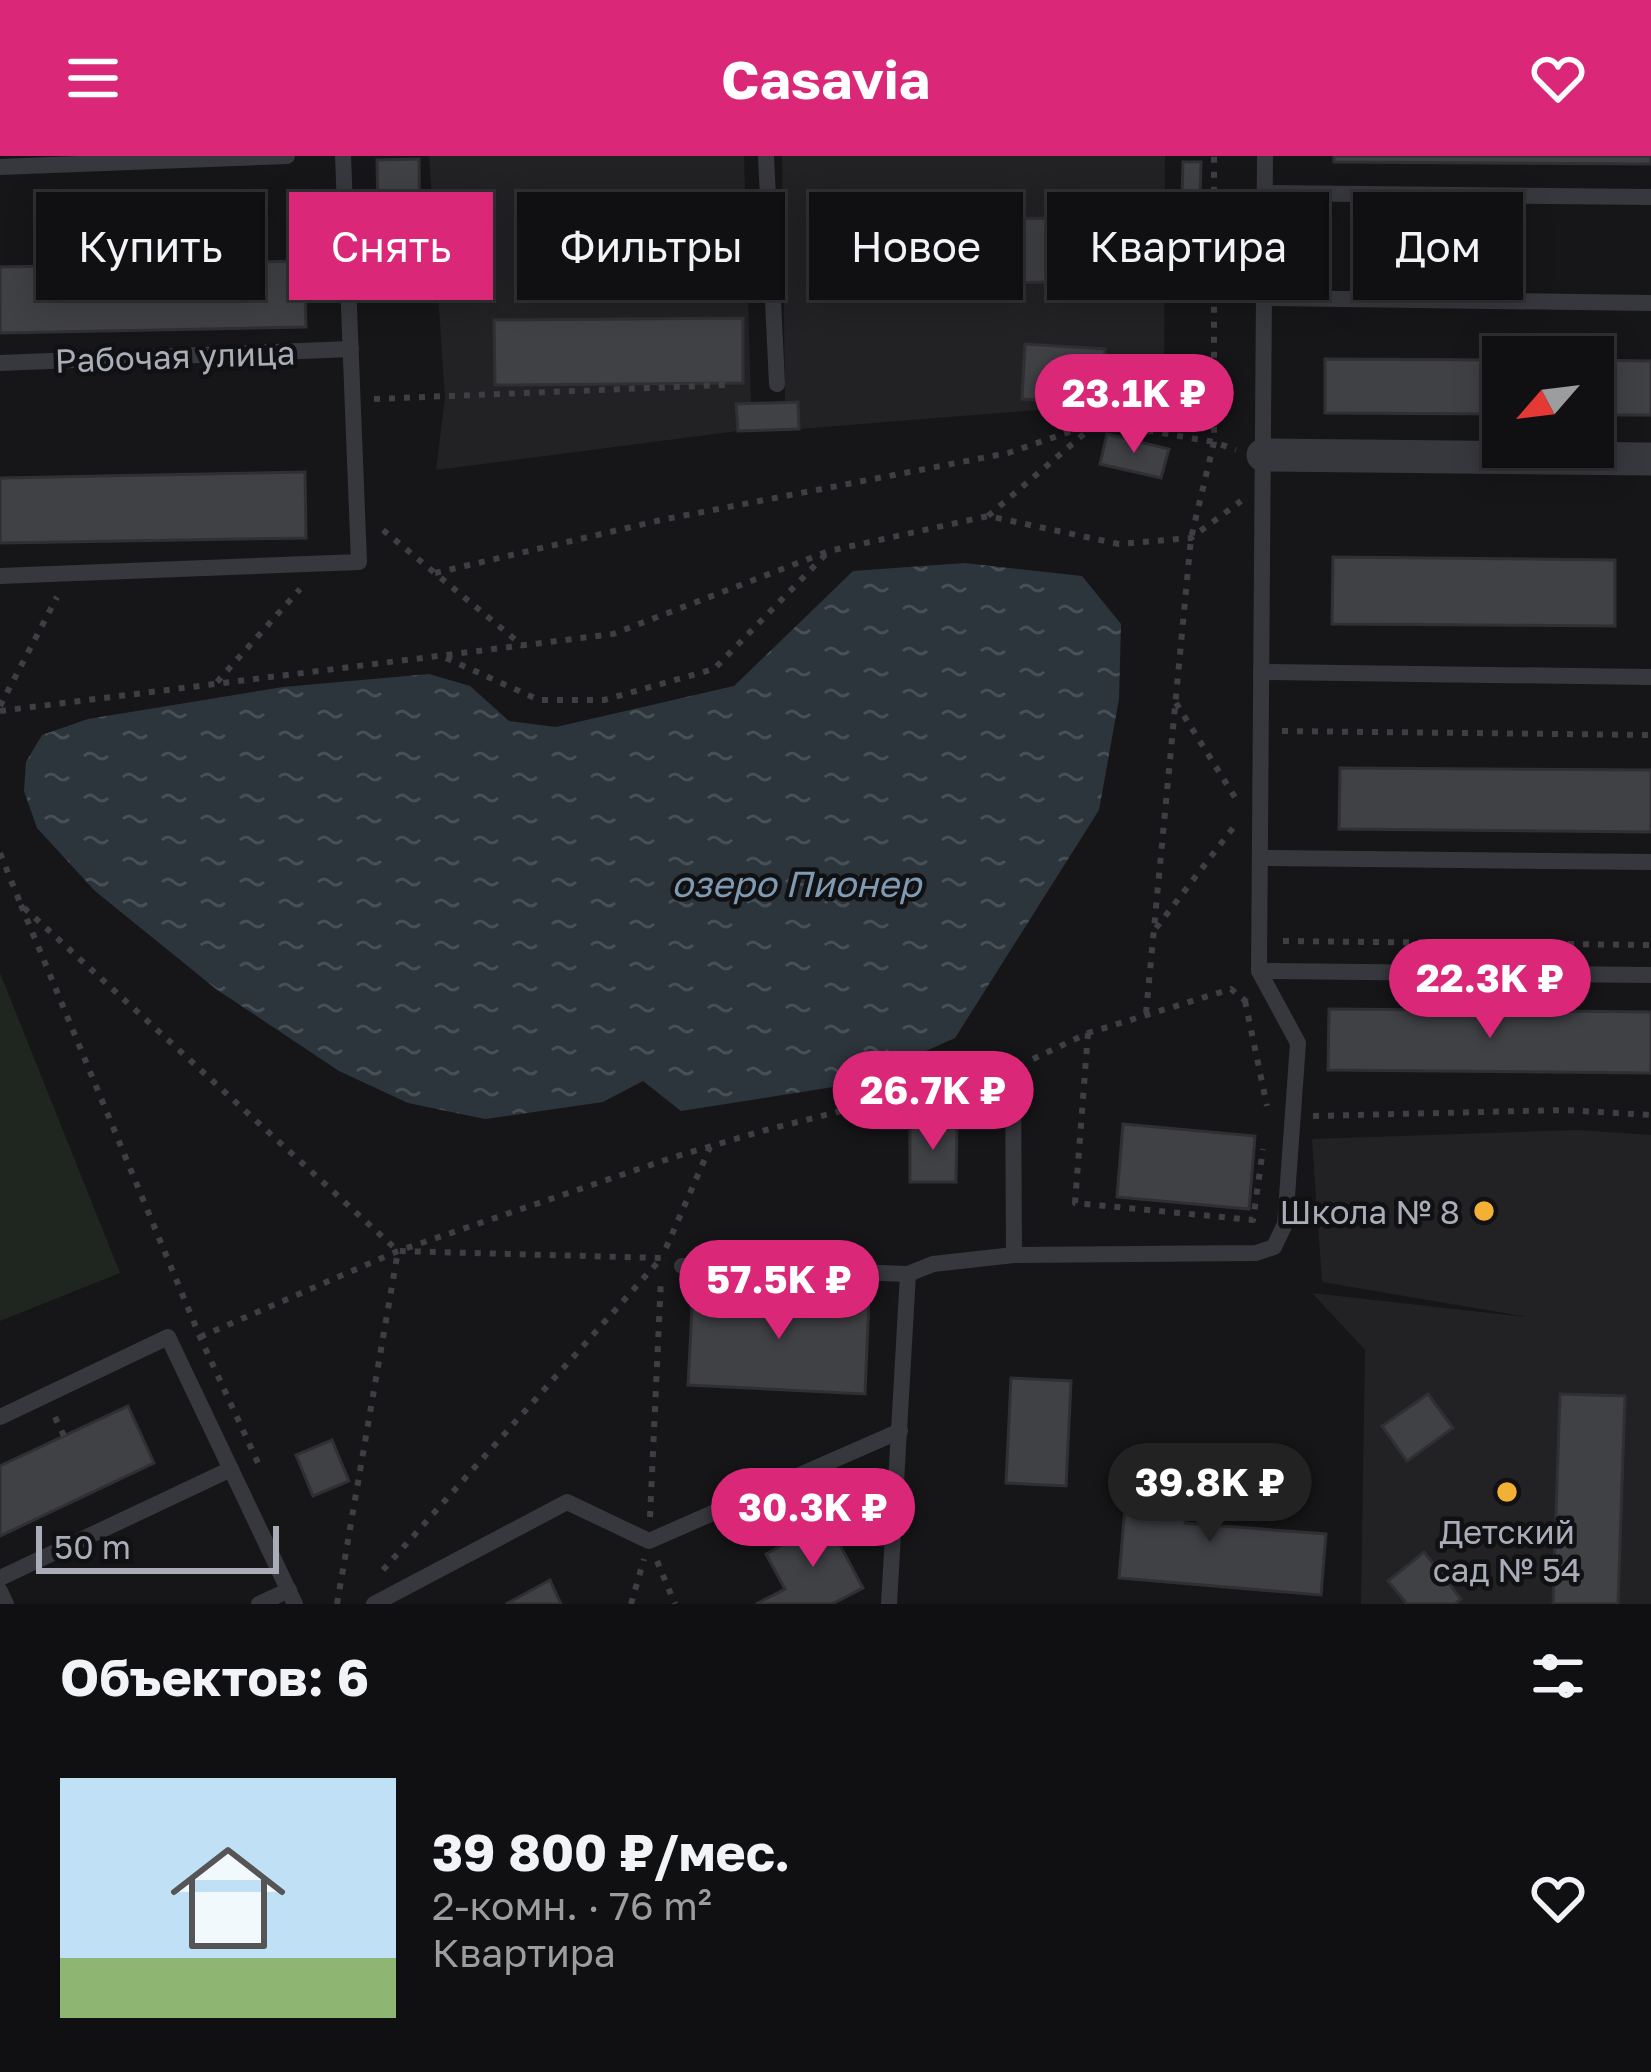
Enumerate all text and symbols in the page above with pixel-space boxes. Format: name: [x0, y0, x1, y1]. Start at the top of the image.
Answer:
icon: menu: [60, 45, 126, 111]
icon: heart: [1525, 45, 1591, 111]
text: Casavia: [721, 46, 930, 111]
chip: Купить: [36, 192, 265, 300]
chip: Снять: [289, 192, 493, 300]
chip: Фильтры: [517, 192, 785, 300]
chip: Новое: [809, 192, 1023, 300]
chip: Квартира: [1047, 192, 1329, 300]
chip: Дом: [1353, 192, 1523, 300]
street label: Рабочая улица: [54, 332, 296, 380]
north arrow: [1482, 336, 1614, 468]
map controls: [1482, 336, 1614, 468]
pin: 23.1K ₽: [1023, 354, 1245, 456]
text: 23.1K ₽: [1062, 369, 1206, 416]
water label: озеро Пионер: [671, 862, 924, 905]
pin: 22.3K ₽: [1379, 939, 1601, 1041]
text: 22.3K ₽: [1416, 954, 1564, 1001]
pin: 26.7K ₽: [822, 1051, 1044, 1153]
text: 26.7K ₽: [860, 1066, 1006, 1113]
place label: Школа № 8: [1279, 1192, 1460, 1231]
marker: Школа № 8: [1471, 1198, 1497, 1224]
pin: 57.5K ₽: [668, 1240, 890, 1342]
text: 57.5K ₽: [706, 1255, 852, 1302]
pin: 39.8K ₽: [1099, 1443, 1321, 1545]
text: 39.8K ₽: [1135, 1458, 1285, 1505]
pin: 30.3K ₽: [702, 1468, 924, 1570]
marker: Детский сад № 54: [1494, 1479, 1520, 1505]
text: 30.3K ₽: [738, 1483, 888, 1530]
place label: Детский сад № 54: [1433, 1512, 1581, 1589]
scale bar: [36, 1520, 279, 1573]
text: 50 m: [54, 1527, 131, 1566]
icon: filters: [1525, 1643, 1591, 1709]
text: Объектов: 6: [60, 1646, 369, 1707]
text: 39 800 ₽/мес.: [432, 1821, 790, 1882]
icon: home: [156, 1826, 300, 1970]
icon: heart: [1525, 1865, 1591, 1931]
text: 2-комн. · 76 m²: [432, 1882, 712, 1929]
text: Квартира: [432, 1929, 616, 1976]

